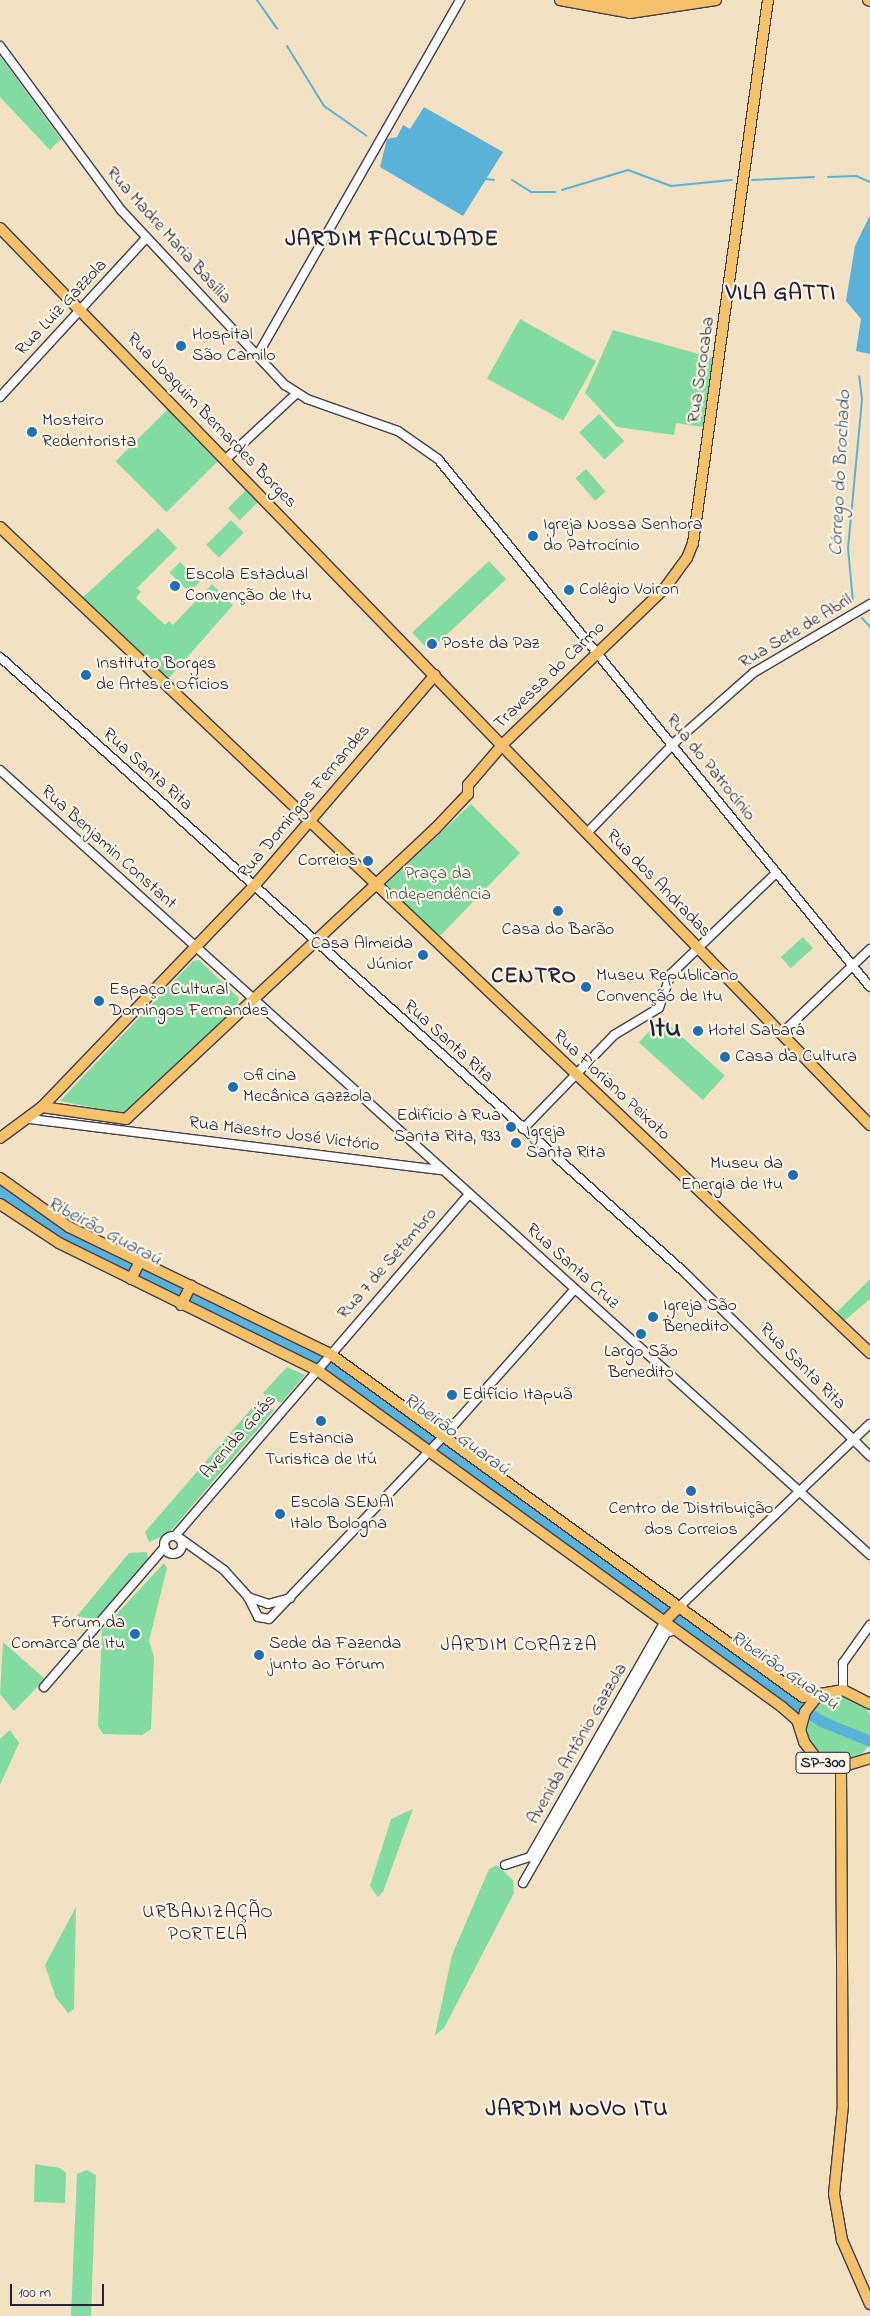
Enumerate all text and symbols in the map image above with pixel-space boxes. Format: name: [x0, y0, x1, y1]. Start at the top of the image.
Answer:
street label: Rua Madre Maria Basília: [101, 163, 235, 309]
district label: JARDIM FACULDADE: [283, 228, 501, 254]
street label: Rua Luiz Gazzola: [12, 255, 112, 361]
district label: VILA GATTI: [725, 282, 837, 308]
street label: Rua Sorocaba: [684, 315, 720, 425]
place label: Hospital São Camilo: [192, 325, 276, 368]
street label: Rua Joaquim Bernardes Borges: [121, 329, 301, 513]
marker: Hospital São Camilo: [174, 339, 188, 353]
water label: Córrego do Brochado: [825, 390, 857, 556]
place label: Mosteiro Redentorista: [42, 411, 136, 454]
marker: Mosteiro Redentorista: [26, 426, 38, 438]
place label: Igreja Nossa Senhora do Patrocínio: [543, 515, 703, 558]
marker: Igreja Nossa Senhora do Patrocínio: [527, 530, 539, 542]
place label: Escola Estadual Convenção de Itu: [185, 565, 312, 608]
place label: Colégio Voiron: [579, 579, 679, 601]
marker: Escola Estadual Convenção de Itu: [169, 580, 181, 592]
marker: Colégio Voiron: [563, 584, 575, 596]
street label: Rua Sete de Abril: [736, 590, 856, 674]
street label: Travessa do Carmo: [490, 617, 610, 735]
place label: Poste da Paz: [442, 633, 539, 655]
marker: Poste da Paz: [426, 638, 438, 650]
place label: Instituto Borges de Artes e Ofícios: [96, 654, 229, 696]
marker: Instituto Borges de Artes e Ofícios: [80, 669, 92, 681]
street label: Rua do Patrocínio: [660, 710, 760, 826]
street label: Rua Domingos Fernandes: [234, 721, 376, 883]
street label: Rua Santa Rita: [97, 724, 197, 816]
street label: Rua Benjamin Constant: [36, 781, 180, 915]
street label: Rua dos Andradas: [601, 825, 715, 943]
place label: Correios: [298, 850, 358, 872]
marker: Correios: [362, 855, 374, 867]
park label: Praça da Independência: [385, 864, 491, 906]
marker: Casa do Barão: [552, 905, 564, 917]
place label: Casa do Barão: [502, 919, 614, 941]
place label: Casa Almeida Júnior: [311, 934, 413, 976]
marker: Casa Almeida Júnior: [417, 949, 429, 961]
district label: CENTRO: [490, 965, 578, 991]
place label: Museu Republicano Convenção de Itu: [596, 966, 738, 1009]
place label: Espaço Cultural Domingos Fernandes: [109, 980, 269, 1022]
marker: Museu Republicano Convenção de Itu: [580, 981, 592, 993]
marker: Espaço Cultural Domingos Fernandes: [93, 995, 105, 1007]
street label: Rua Santa Rita: [398, 996, 498, 1088]
district label: Itu: [649, 1013, 681, 1047]
place label: Hotel Sabará: [708, 1020, 805, 1042]
marker: Hotel Sabará: [692, 1025, 704, 1037]
street label: Rua Floriano Peixoto: [548, 1026, 674, 1146]
place label: Casa da Cultura: [735, 1046, 857, 1068]
marker: Casa da Cultura: [719, 1051, 731, 1063]
place label: Oficina Mecânica Gazzola: [243, 1066, 372, 1108]
marker: Oficina Mecânica Gazzola: [227, 1081, 239, 1093]
place label: Edifício à Rua Santa Rita, 933: [394, 1106, 501, 1148]
street label: Rua Maestro José Victório: [187, 1113, 381, 1157]
marker: Edifício à Rua Santa Rita, 933: [505, 1121, 517, 1133]
place label: Igreja Santa Rita: [526, 1122, 605, 1164]
marker: Igreja Santa Rita: [510, 1137, 522, 1149]
place label: Museu da Energia de Itu: [681, 1154, 783, 1196]
marker: Museu da Energia de Itu: [787, 1169, 799, 1181]
water label: Ribeirão Guaraú: [43, 1192, 165, 1272]
street label: Rua 7 de Setembro: [334, 1204, 442, 1324]
street label: Rua Santa Cruz: [521, 1219, 623, 1315]
place label: Igreja São Benedito: [663, 1296, 737, 1338]
marker: Igreja São Benedito: [647, 1311, 659, 1323]
street label: Rua Santa Rita: [754, 1319, 850, 1415]
marker: Largo São Benedito: [635, 1328, 647, 1340]
place label: Largo São Benedito: [604, 1342, 678, 1385]
place label: Edifício Itapuã: [462, 1384, 572, 1406]
water label: Ribeirão Guaraú: [398, 1389, 514, 1481]
marker: Edifício Itapuã: [446, 1389, 458, 1401]
street label: Avenida Goiás: [196, 1390, 282, 1484]
marker: Estancia Turistica de Itú: [315, 1415, 327, 1427]
place label: Estancia Turistica de Itú: [265, 1429, 377, 1472]
marker: Centro de Distribuição dos Correios: [685, 1485, 697, 1497]
place label: Escola SENAI Italo Bologna: [290, 1493, 394, 1536]
place label: Centro de Distribuição dos Correios: [609, 1499, 773, 1542]
marker: Escola SENAI Italo Bologna: [274, 1508, 286, 1520]
place label: Fórum da Comarca de Itu: [11, 1613, 125, 1656]
water label: Ribeirão Guaraú: [725, 1626, 843, 1716]
marker: Fórum da Comarca de Itu: [129, 1628, 141, 1640]
place label: Sede da Fazenda junto ao Fórum: [269, 1634, 401, 1676]
district label: JARDIM CORAZZA: [439, 1635, 599, 1657]
marker: Sede da Fazenda junto ao Fórum: [253, 1649, 265, 1661]
street label: Avenida Antônio Gazzola: [523, 1660, 633, 1828]
road number: SP-300: [794, 1750, 852, 1776]
district label: URBANIZAÇÃO PORTELA: [141, 1902, 275, 1946]
district label: JARDIM NOVO ITU: [484, 2098, 670, 2124]
scale bar: [12, 2274, 106, 2306]
text: 100 m: [18, 2282, 51, 2304]

